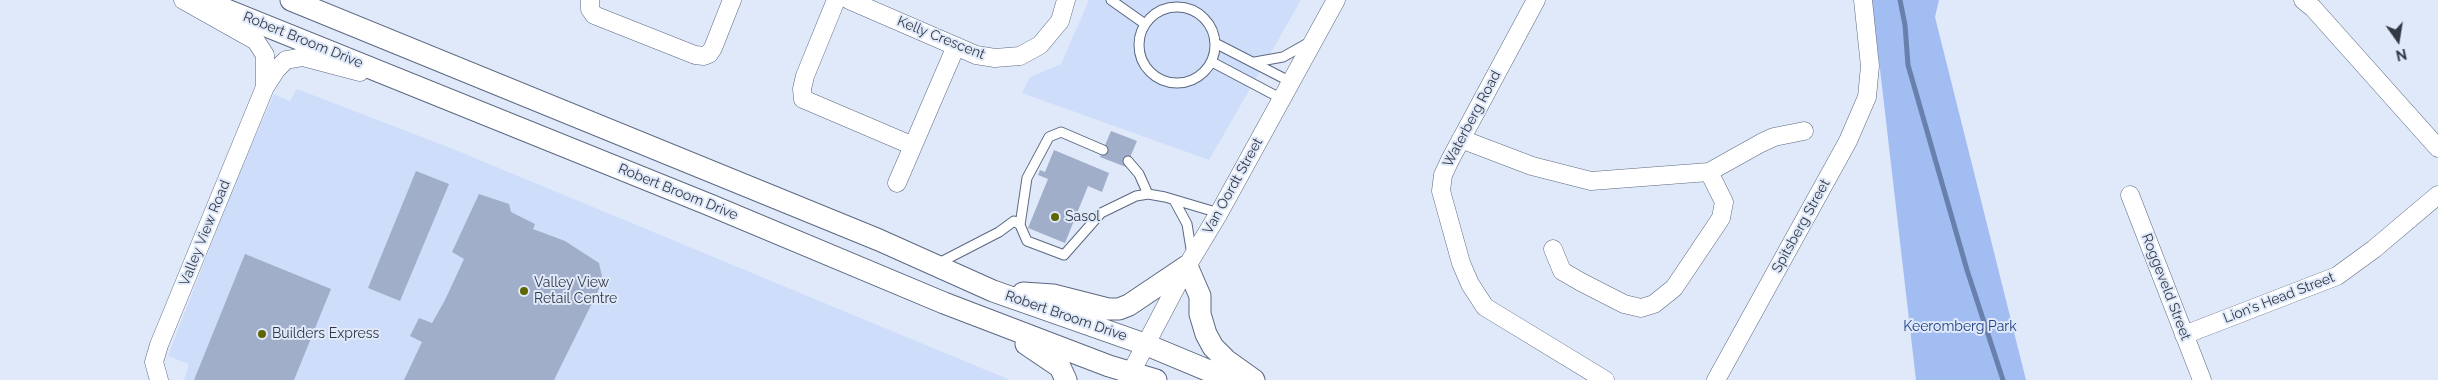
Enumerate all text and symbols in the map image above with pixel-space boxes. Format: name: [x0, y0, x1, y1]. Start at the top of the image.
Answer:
street label: Robert Broom Drive: [241, 8, 365, 72]
street label: Kelly Crescent: [895, 13, 987, 63]
north arrow: [2373, 15, 2423, 65]
text: N: [2394, 46, 2408, 64]
street label: Waterberg Road: [1440, 68, 1504, 170]
street label: Van Oordt Street: [1200, 135, 1266, 237]
street label: Robert Broom Drive: [616, 160, 740, 224]
street label: Spitsberg Street: [1768, 176, 1834, 276]
street label: Valley View Road: [176, 178, 234, 288]
place label: Sasol: [1065, 209, 1100, 225]
marker: Sasol: [1049, 211, 1061, 223]
street label: Roggeveld Street: [2138, 231, 2194, 343]
street label: Lion's Head Street: [2221, 269, 2337, 327]
place label: Valley View Retail Centre: [534, 275, 617, 308]
marker: Valley View Retail Centre: [518, 285, 530, 297]
street label: Robert Broom Drive: [1003, 287, 1129, 345]
park label: Keeromberg Park: [1903, 319, 2017, 335]
place label: Builders Express: [272, 326, 379, 342]
marker: Builders Express: [256, 328, 268, 340]

